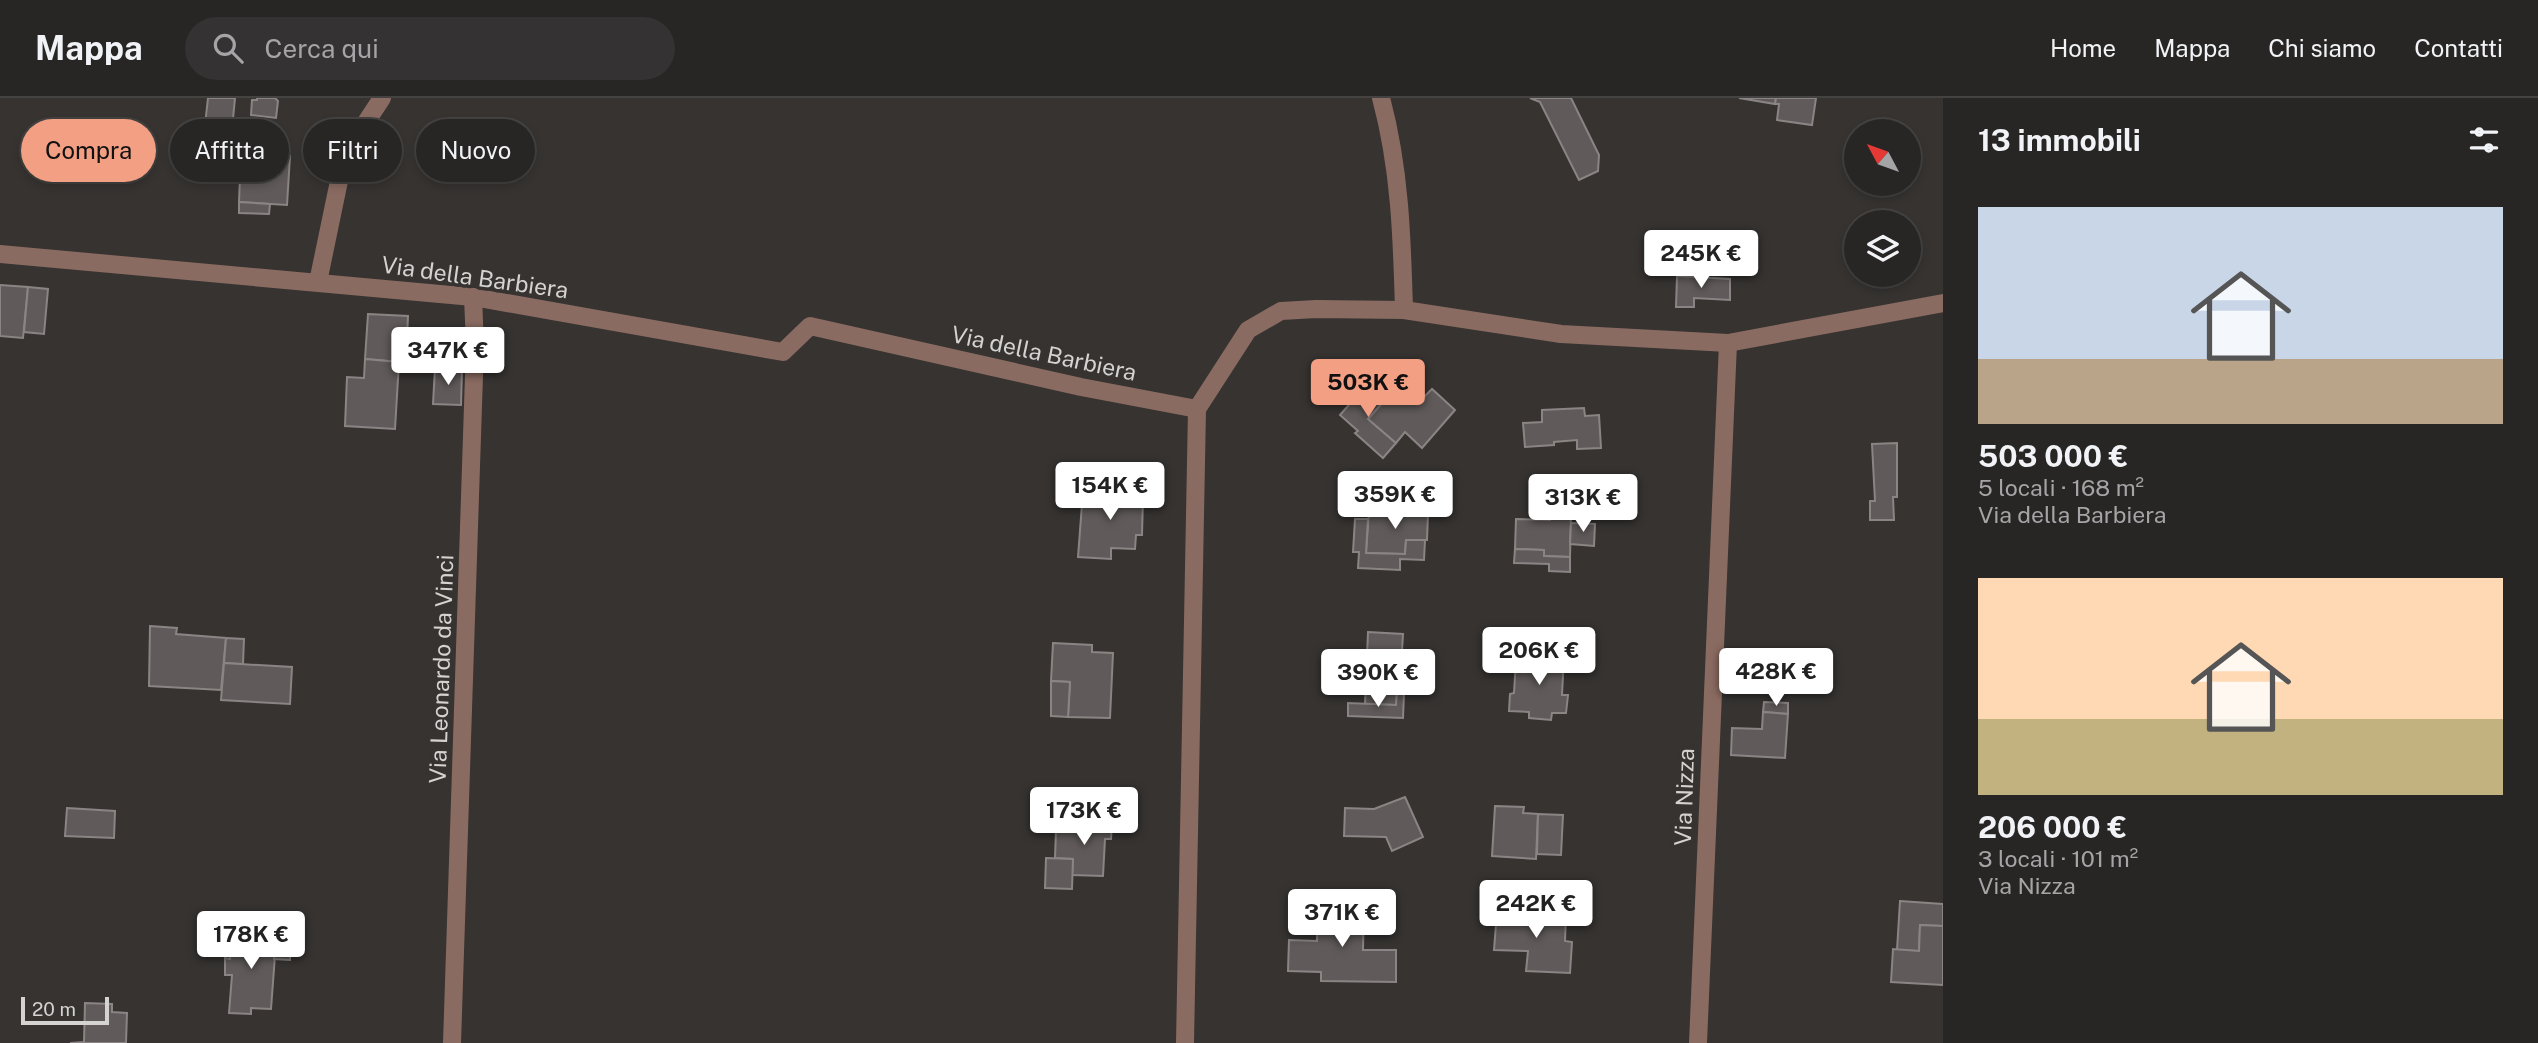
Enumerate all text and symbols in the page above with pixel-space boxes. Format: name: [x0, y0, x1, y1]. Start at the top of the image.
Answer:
search box: [185, 17, 675, 80]
text: Mappa: [35, 29, 143, 67]
icon: search: [209, 29, 247, 67]
text: Cerca qui: [265, 33, 379, 64]
text: Home: [2050, 34, 2116, 62]
text: Mappa: [2154, 34, 2230, 62]
text: Chi siamo: [2268, 34, 2376, 62]
text: Contatti: [2414, 34, 2503, 62]
chip: Compra: [21, 119, 156, 182]
chip: Affitta: [170, 119, 289, 182]
chip: Filtri: [303, 119, 402, 182]
chip: Nuovo: [416, 119, 535, 182]
north arrow: [1844, 119, 1922, 196]
map controls: [1844, 119, 1921, 287]
icon: filters: [2465, 121, 2503, 159]
text: 13 immobili: [1978, 122, 2141, 158]
button: layers: [1844, 210, 1921, 287]
pin: 245K €: [1644, 230, 1758, 290]
text: 245K €: [1660, 239, 1742, 266]
street label: Via della Barbiera: [380, 251, 570, 303]
icon: home: [2178, 253, 2304, 379]
street label: Via della Barbiera: [949, 320, 1139, 386]
pin: 347K €: [391, 328, 505, 387]
text: 347K €: [407, 336, 489, 363]
pin: 503K €: [1311, 360, 1425, 419]
text: 503K €: [1327, 368, 1409, 395]
text: 503 000 €: [1978, 438, 2128, 474]
pin: 154K €: [1053, 462, 1167, 522]
text: 154K €: [1071, 471, 1149, 498]
pin: 359K €: [1338, 472, 1452, 531]
pin: 313K €: [1526, 474, 1640, 534]
text: 5 locali · 168 m²: [1978, 474, 2144, 501]
text: 359K €: [1354, 480, 1436, 507]
text: 313K €: [1544, 483, 1622, 510]
text: Via della Barbiera: [1978, 501, 2167, 528]
street label: Via Leonardo da Vinci: [424, 554, 458, 784]
icon: home: [2178, 624, 2304, 750]
pin: 206K €: [1482, 628, 1596, 687]
text: 206K €: [1498, 636, 1580, 663]
pin: 428K €: [1719, 648, 1833, 708]
pin: 390K €: [1321, 650, 1435, 709]
text: 428K €: [1735, 657, 1817, 684]
text: 390K €: [1337, 658, 1419, 685]
street label: Via Nizza: [1669, 748, 1699, 846]
pin: 173K €: [1027, 788, 1141, 847]
text: 173K €: [1046, 796, 1122, 823]
text: 206 000 €: [1978, 809, 2127, 845]
text: 3 locali · 101 m²: [1978, 845, 2138, 872]
text: Via Nizza: [1978, 872, 2076, 899]
pin: 242K €: [1479, 880, 1593, 940]
text: 242K €: [1496, 889, 1576, 916]
pin: 371K €: [1285, 890, 1399, 949]
text: 371K €: [1304, 898, 1380, 925]
pin: 178K €: [194, 912, 308, 971]
text: 178K €: [213, 920, 289, 947]
scale bar: [21, 994, 108, 1026]
text: 20 m: [32, 998, 76, 1020]

